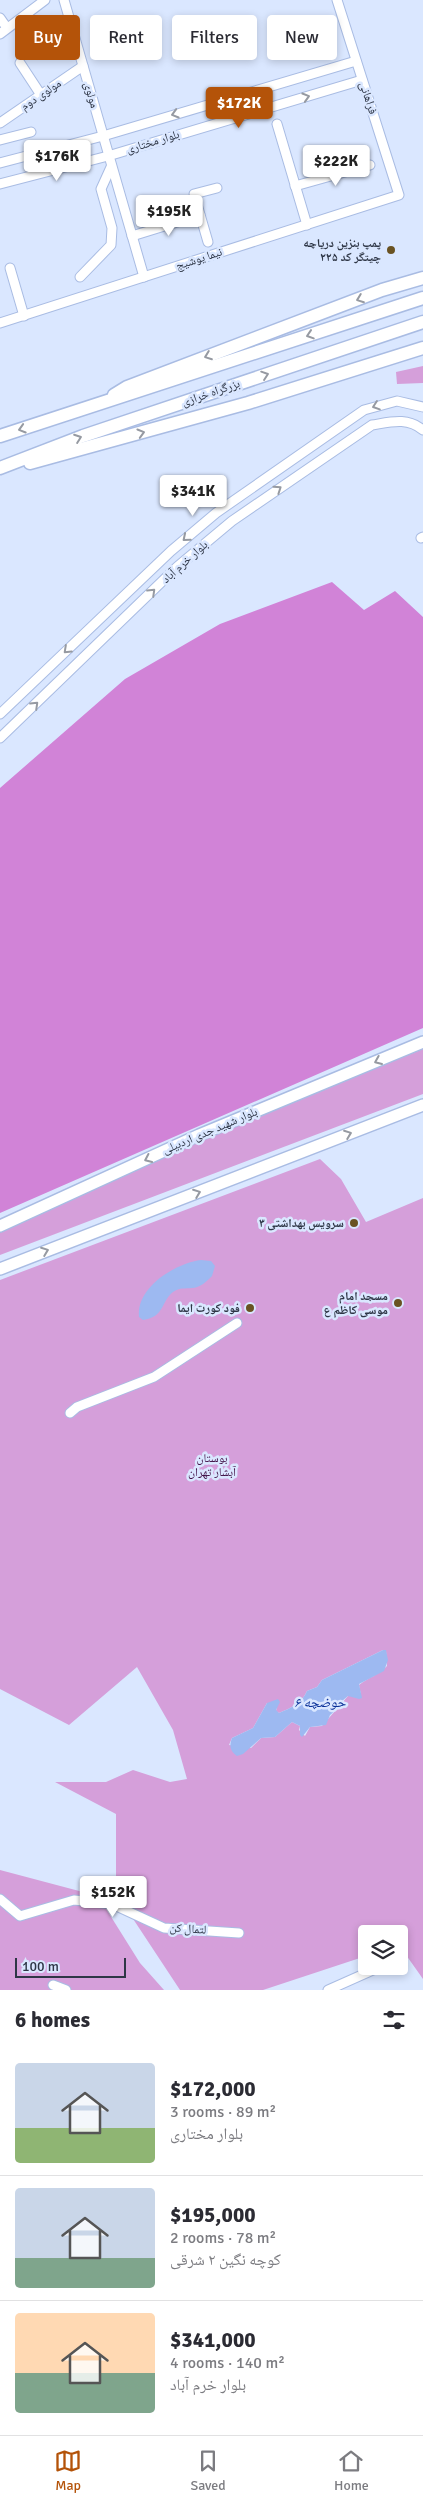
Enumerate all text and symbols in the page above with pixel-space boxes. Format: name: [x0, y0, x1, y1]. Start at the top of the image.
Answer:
chip: Buy: [15, 15, 80, 60]
chip: Rent: [90, 15, 162, 60]
chip: Filters: [172, 15, 257, 60]
chip: New: [267, 15, 337, 60]
street label: مولوی دوم: [18, 76, 64, 114]
street label: مولوی: [80, 80, 102, 110]
street label: فراهانی: [356, 80, 380, 116]
pin: $172K: [204, 86, 274, 129]
one-way arrow: [301, 92, 309, 102]
text: $172K: [217, 93, 261, 113]
one-way arrow: [171, 109, 180, 119]
street label: بلوار مختاری: [125, 127, 181, 157]
pin: $176K: [22, 140, 92, 182]
pin: $222K: [301, 144, 371, 187]
text: $176K: [35, 146, 79, 166]
text: $222K: [314, 151, 358, 171]
pin: $195K: [134, 194, 204, 237]
text: $195K: [147, 201, 191, 221]
place label: پمپ بنزین دریاچه چیتگر کد ۲۲۵: [303, 236, 381, 265]
street label: نیما یوشیج: [174, 244, 224, 274]
marker: پمپ بنزین دریاچه چیتگر کد ۲۲۵: [385, 244, 397, 256]
one-way arrow: [356, 293, 365, 303]
one-way arrow: [307, 329, 315, 339]
one-way arrow: [204, 350, 213, 360]
one-way arrow: [261, 371, 269, 381]
street label: بزرگراه خرازی: [180, 376, 242, 410]
one-way arrow: [372, 400, 381, 410]
one-way arrow: [18, 423, 27, 433]
one-way arrow: [136, 429, 144, 439]
one-way arrow: [73, 434, 82, 444]
pin: $341K: [158, 474, 228, 517]
text: $341K: [171, 481, 215, 501]
one-way arrow: [272, 486, 282, 495]
one-way arrow: [182, 533, 191, 542]
street label: بلوار خرم آباد: [159, 537, 211, 587]
one-way arrow: [146, 589, 155, 598]
one-way arrow: [64, 644, 73, 653]
one-way arrow: [30, 702, 39, 711]
one-way arrow: [374, 1054, 383, 1065]
street label: بلوار شهید جدی اردبیلی: [160, 1104, 260, 1158]
one-way arrow: [344, 1130, 352, 1140]
one-way arrow: [144, 1152, 153, 1163]
one-way arrow: [192, 1189, 201, 1199]
place label: سرویس بهداشتی ۳: [259, 1216, 344, 1231]
marker: سرویس بهداشتی ۳: [348, 1217, 360, 1229]
one-way arrow: [41, 1247, 49, 1257]
place label: مسجد امام موسی کاظم ع: [324, 1289, 388, 1318]
marker: مسجد امام موسی کاظم ع: [392, 1297, 404, 1309]
place label: فود کورت ایما: [177, 1301, 240, 1316]
marker: فود کورت ایما: [244, 1302, 256, 1314]
park label: بوستان آبشار تهران: [188, 1451, 237, 1480]
water label: حوضچه ۶: [294, 1694, 347, 1711]
pin: $152K: [78, 1876, 148, 1918]
text: $152K: [91, 1882, 135, 1902]
street label: لتمال کن: [169, 1920, 207, 1938]
map controls: [358, 1925, 408, 1975]
button: layers: [358, 1925, 408, 1975]
scale bar: [15, 1955, 126, 1978]
text: 100 m: [22, 1958, 59, 1975]
icon: filters: [380, 2006, 408, 2034]
text: 6 homes: [15, 2007, 90, 2033]
text: $172,000: [170, 2076, 256, 2102]
icon: home: [55, 2083, 115, 2143]
text: 3 rooms · 89 m²: [170, 2102, 276, 2122]
text: بلوار مختاری: [170, 2124, 243, 2144]
text: $195,000: [170, 2202, 256, 2228]
icon: home: [55, 2208, 115, 2268]
text: 2 rooms · 78 m²: [170, 2228, 276, 2248]
text: کوچه نگین ۲ شرقی: [170, 2250, 281, 2270]
text: $341,000: [170, 2327, 256, 2353]
icon: home: [55, 2333, 115, 2393]
text: 4 rooms · 140 m²: [170, 2353, 285, 2373]
text: بلوار خرم آباد: [170, 2375, 246, 2395]
tab: Map: [54, 2447, 82, 2494]
tab: Saved: [190, 2447, 226, 2494]
tab: Home: [334, 2447, 369, 2494]

